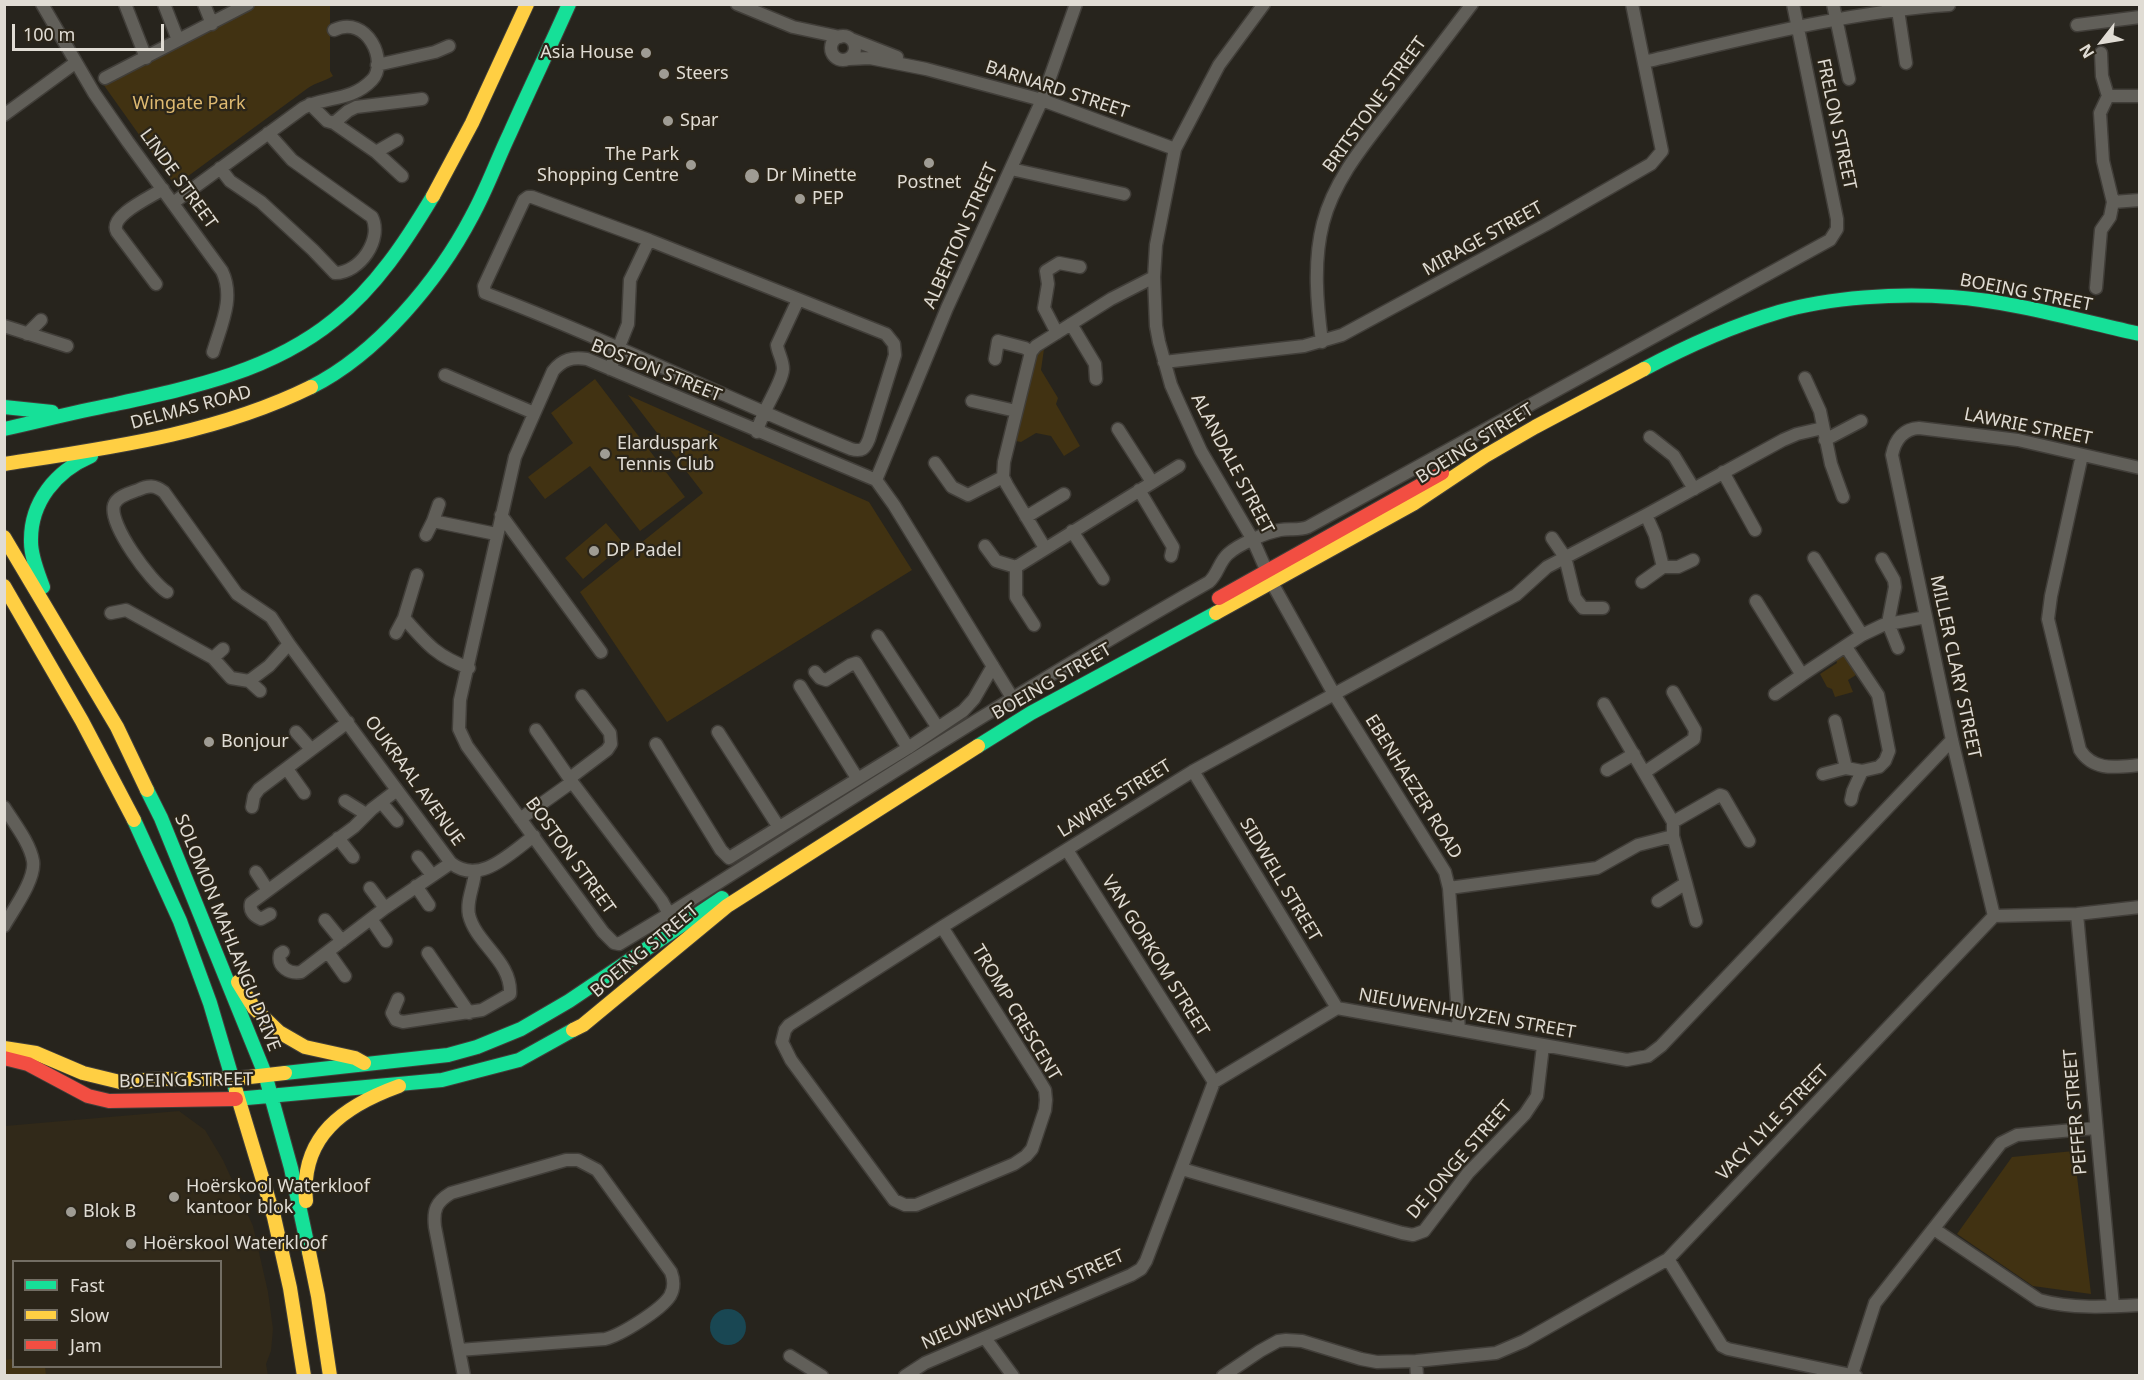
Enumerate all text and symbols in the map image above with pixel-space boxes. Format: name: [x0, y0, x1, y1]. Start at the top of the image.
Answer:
scale bar: [15, 12, 166, 50]
north arrow: [2072, 12, 2132, 72]
text: 100 m: [23, 22, 75, 46]
street label: BRITSTONE STREET: [1319, 33, 1431, 177]
text: N: [2074, 40, 2099, 63]
place label: Asia House: [540, 42, 634, 64]
marker: Asia House: [639, 46, 653, 60]
street label: BARNARD STREET: [982, 57, 1132, 123]
street label: FRELON STREET: [1812, 57, 1860, 191]
place label: Steers: [676, 63, 729, 85]
marker: Steers: [657, 67, 671, 81]
park label: Wingate Park: [132, 93, 246, 115]
place label: Spar: [680, 110, 718, 132]
marker: Spar: [661, 114, 675, 128]
street label: LINDE STREET: [135, 125, 221, 233]
place label: The Park Shopping Centre: [537, 144, 679, 186]
marker: Postnet: [922, 156, 936, 170]
marker: The Park Shopping Centre: [684, 158, 698, 172]
street label: ALBERTON STREET: [919, 160, 1003, 312]
place label: Dr Minette: [766, 165, 857, 187]
marker: Dr Minette: [743, 167, 761, 185]
place label: Postnet: [897, 172, 961, 194]
place label: PEP: [812, 188, 844, 210]
marker: PEP: [793, 192, 807, 206]
street label: MIRAGE STREET: [1419, 197, 1547, 281]
street label: BOEING STREET: [1958, 270, 2094, 316]
street label: BOSTON STREET: [588, 335, 724, 407]
street label: DELMAS ROAD: [128, 381, 254, 435]
street label: ALANDALE STREET: [1186, 390, 1278, 538]
street label: BOEING STREET: [1412, 399, 1538, 489]
street label: LAWRIE STREET: [1962, 404, 2094, 450]
place label: Elarduspark Tennis Club: [617, 433, 718, 476]
marker: Elarduspark Tennis Club: [598, 447, 612, 461]
place label: DP Padel: [606, 540, 682, 562]
marker: DP Padel: [587, 544, 601, 558]
street label: MILLER CLARY STREET: [1925, 573, 1985, 761]
street label: BOEING STREET: [988, 639, 1116, 725]
street label: EBENHAEZER ROAD: [1360, 711, 1466, 863]
street label: OUKRAAL AVENUE: [360, 712, 468, 850]
place label: Bonjour: [221, 731, 289, 753]
marker: Bonjour: [202, 735, 216, 749]
street label: LAWRIE STREET: [1054, 755, 1176, 843]
street label: BOSTON STREET: [520, 793, 620, 919]
street label: SOLOMON MAHLANGU DRIVE: [169, 811, 285, 1055]
street label: SIDWELL STREET: [1235, 814, 1325, 946]
street label: VAN GORKOM STREET: [1097, 872, 1213, 1040]
street label: BOEING STREET: [587, 900, 703, 1002]
street label: TROMP CRESCENT: [967, 941, 1065, 1085]
street label: NIEUWENHUYZEN STREET: [1357, 984, 1577, 1044]
street label: PEFFER STREET: [2060, 1048, 2092, 1176]
street label: VACY LYLE STREET: [1713, 1061, 1833, 1185]
street label: BOEING STREET: [119, 1069, 253, 1093]
street label: DE JONGE STREET: [1403, 1097, 1517, 1223]
place label: Hoërskool Waterkloof kantoor blok: [186, 1176, 370, 1218]
marker: Hoërskool Waterkloof kantoor blok: [167, 1190, 181, 1204]
place label: Blok B: [83, 1201, 136, 1223]
marker: Blok B: [64, 1205, 78, 1219]
place label: Hoërskool Waterkloof: [143, 1233, 327, 1255]
marker: Hoërskool Waterkloof: [124, 1237, 138, 1251]
street label: NIEUWENHUYZEN STREET: [918, 1245, 1128, 1355]
legend: [12, 1260, 222, 1368]
text: Fast: [70, 1273, 105, 1297]
text: Slow: [70, 1303, 109, 1327]
text: Jam: [70, 1333, 102, 1357]

